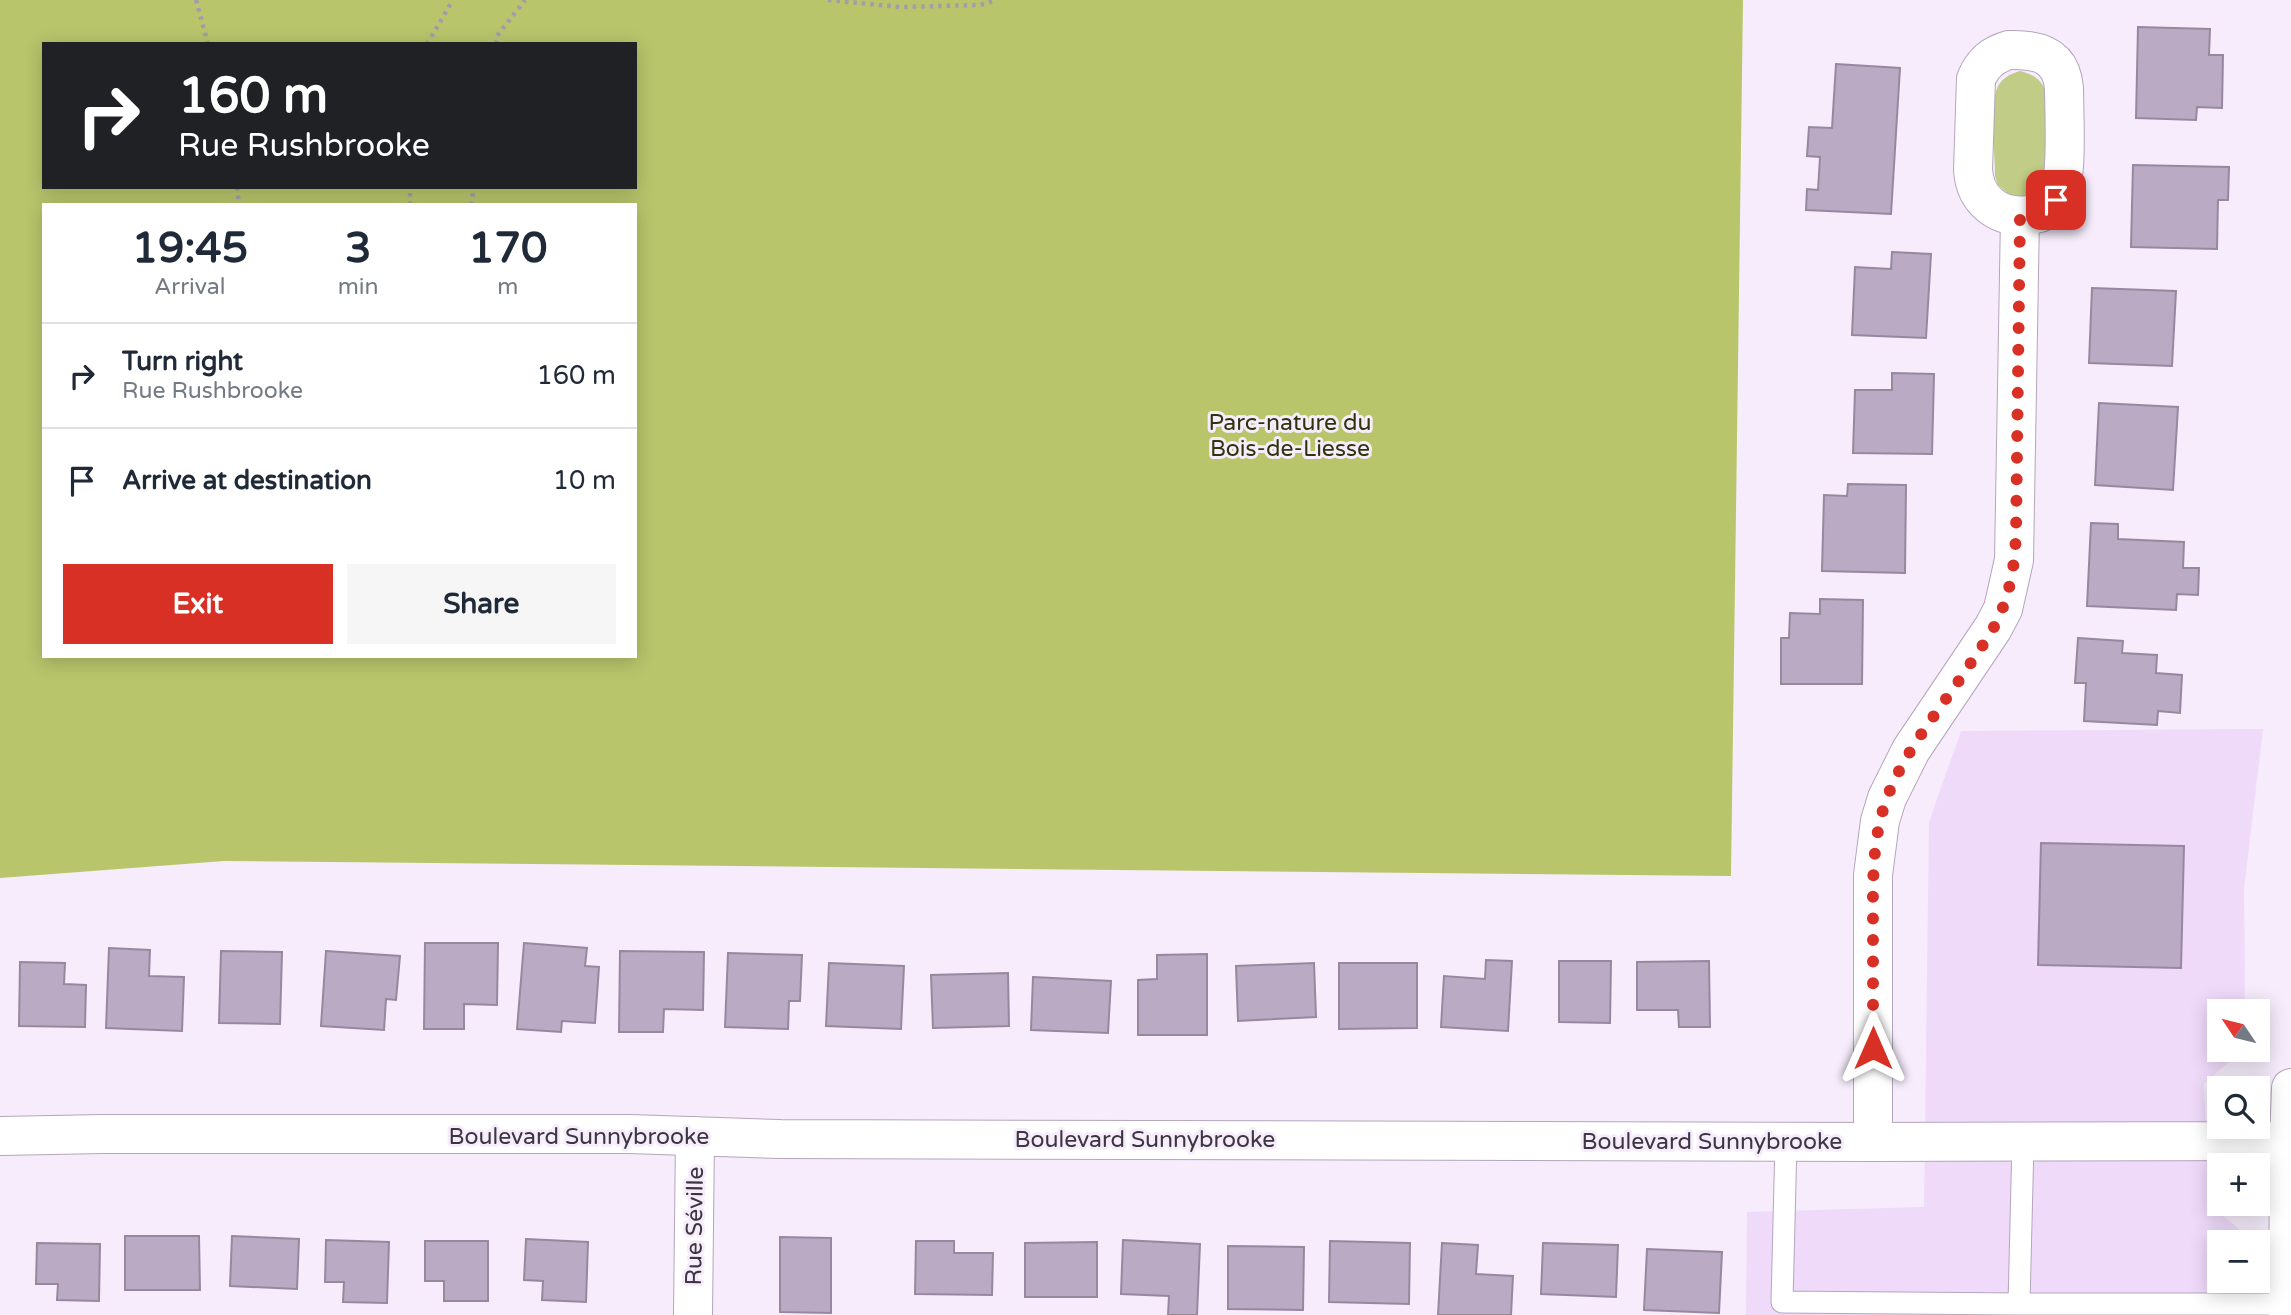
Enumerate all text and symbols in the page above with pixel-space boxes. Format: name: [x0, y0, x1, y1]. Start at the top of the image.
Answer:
text: 160 m: [178, 67, 328, 126]
icon: right: [63, 70, 154, 161]
text: Rue Rushbrooke: [178, 127, 430, 165]
pin: [2026, 170, 2086, 230]
icon: arrive: [2037, 181, 2075, 219]
text: 19:45: [132, 223, 248, 274]
text: 3: [345, 223, 371, 274]
text: 170: [468, 223, 547, 274]
text: Arrival: [154, 273, 225, 301]
text: min: [338, 273, 379, 301]
text: m: [497, 273, 518, 301]
text: Turn right: [122, 346, 243, 377]
icon: right: [63, 357, 101, 395]
text: 160 m: [536, 360, 616, 391]
text: Rue Rushbrooke: [122, 377, 303, 405]
park label: Parc-nature du Bois-de-Liesse: [1208, 409, 1372, 463]
icon: arrive: [63, 462, 101, 500]
text: Arrive at destination: [122, 465, 372, 496]
text: 10 m: [553, 465, 616, 496]
button: Exit: [63, 564, 333, 644]
button: Share: [347, 564, 616, 644]
north arrow: [2207, 999, 2270, 1062]
map controls: [2207, 999, 2270, 1293]
position arrow: [1836, 1011, 1910, 1085]
button: search: [2207, 1076, 2270, 1139]
street label: Boulevard Sunnybrooke: [449, 1123, 709, 1151]
street label: Boulevard Sunnybrooke: [1015, 1126, 1275, 1154]
street label: Boulevard Sunnybrooke: [1582, 1128, 1842, 1156]
button: +: [2207, 1153, 2270, 1216]
street label: Rue Séville: [680, 1166, 710, 1286]
button: −: [2207, 1230, 2270, 1293]

